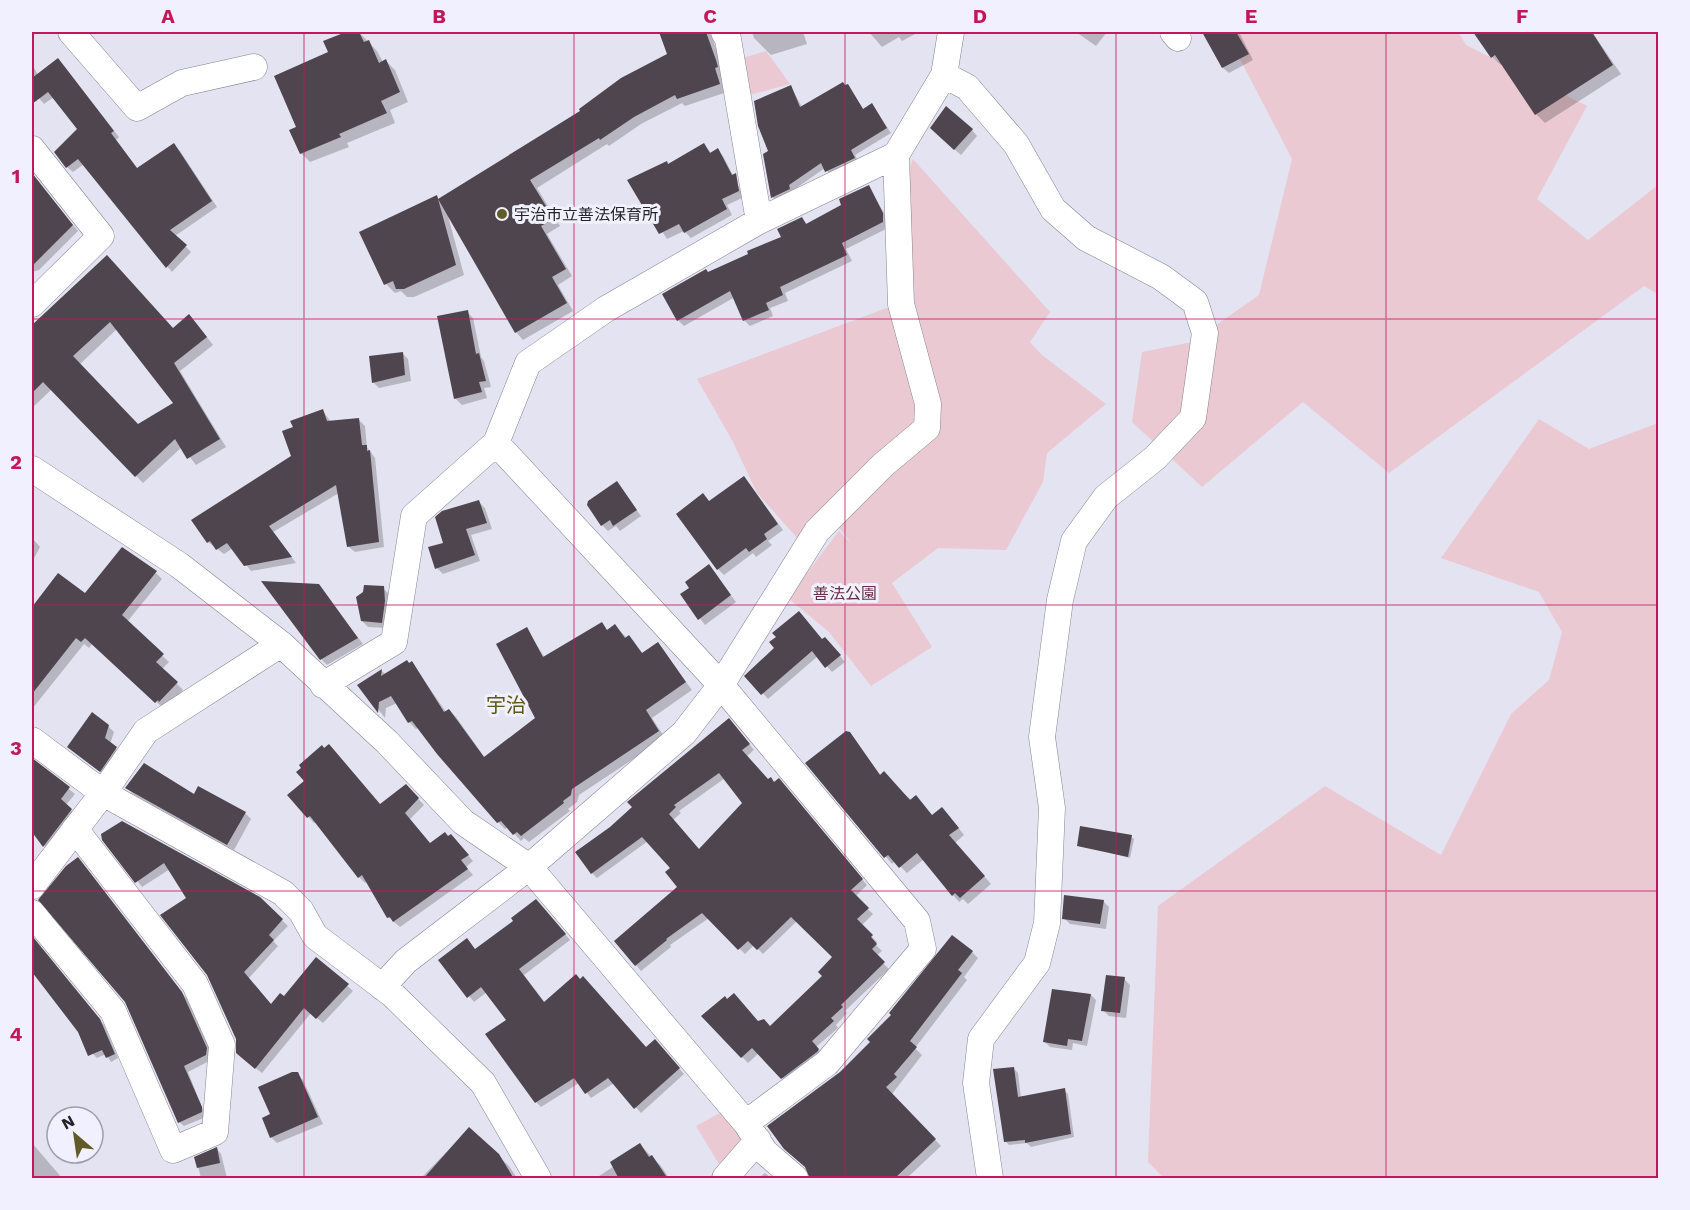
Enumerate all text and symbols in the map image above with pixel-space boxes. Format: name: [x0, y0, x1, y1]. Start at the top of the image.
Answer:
text: A: [161, 4, 175, 28]
text: B: [432, 4, 446, 28]
text: C: [703, 4, 717, 28]
text: D: [973, 4, 987, 28]
text: E: [1245, 4, 1257, 28]
text: F: [1516, 4, 1528, 28]
text: 1: [12, 164, 20, 188]
place label: 宇治市立善法保育所: [514, 205, 658, 224]
marker: 宇治市立善法保育所: [495, 207, 509, 221]
text: 2: [10, 450, 22, 474]
park label: 善法公園: [813, 584, 877, 603]
district label: 宇治: [486, 693, 526, 717]
text: 3: [10, 736, 22, 760]
text: 4: [10, 1022, 23, 1046]
north arrow: [45, 1105, 105, 1165]
text: N: [58, 1111, 78, 1134]

